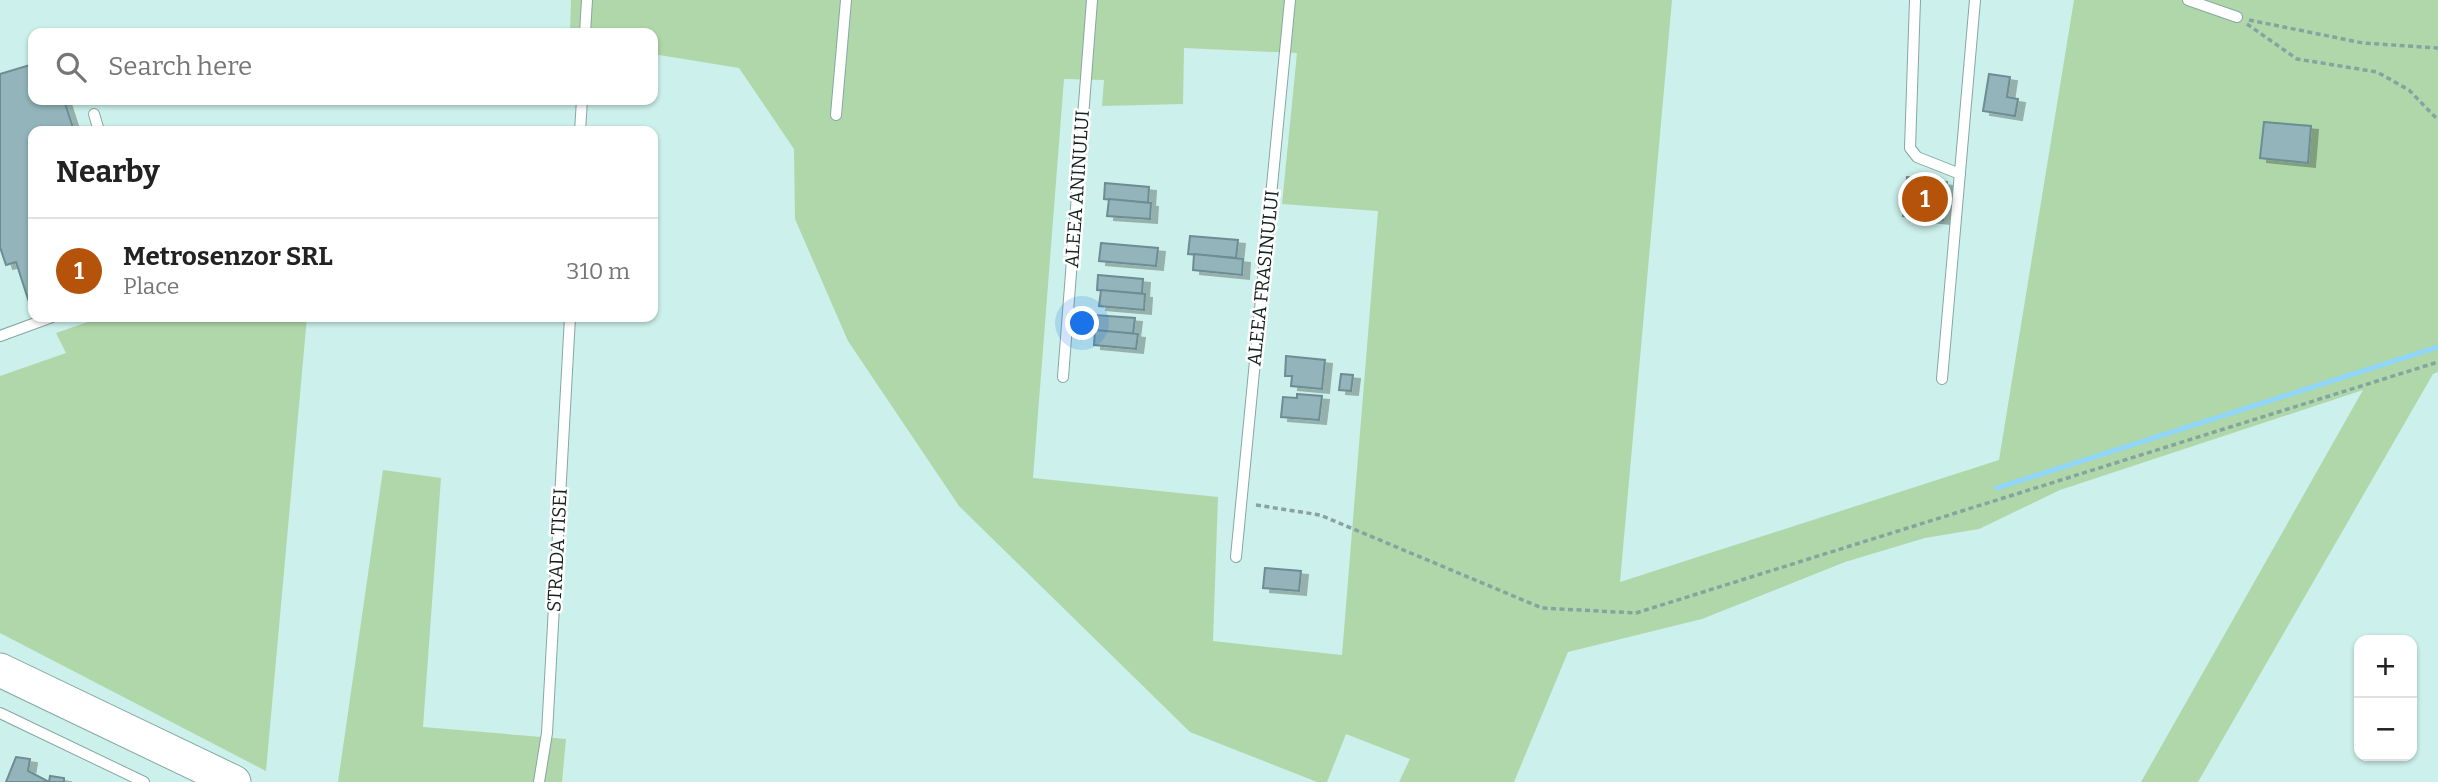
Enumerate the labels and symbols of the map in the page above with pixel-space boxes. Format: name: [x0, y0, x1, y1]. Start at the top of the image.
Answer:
street label: ALEEA ANINULUI: [1060, 109, 1094, 269]
pin: 1: [1902, 173, 1948, 225]
street label: ALEEA FRASINULUI: [1242, 189, 1284, 367]
your location: [1065, 306, 1099, 340]
street label: STRADA TISEI: [542, 488, 572, 612]

